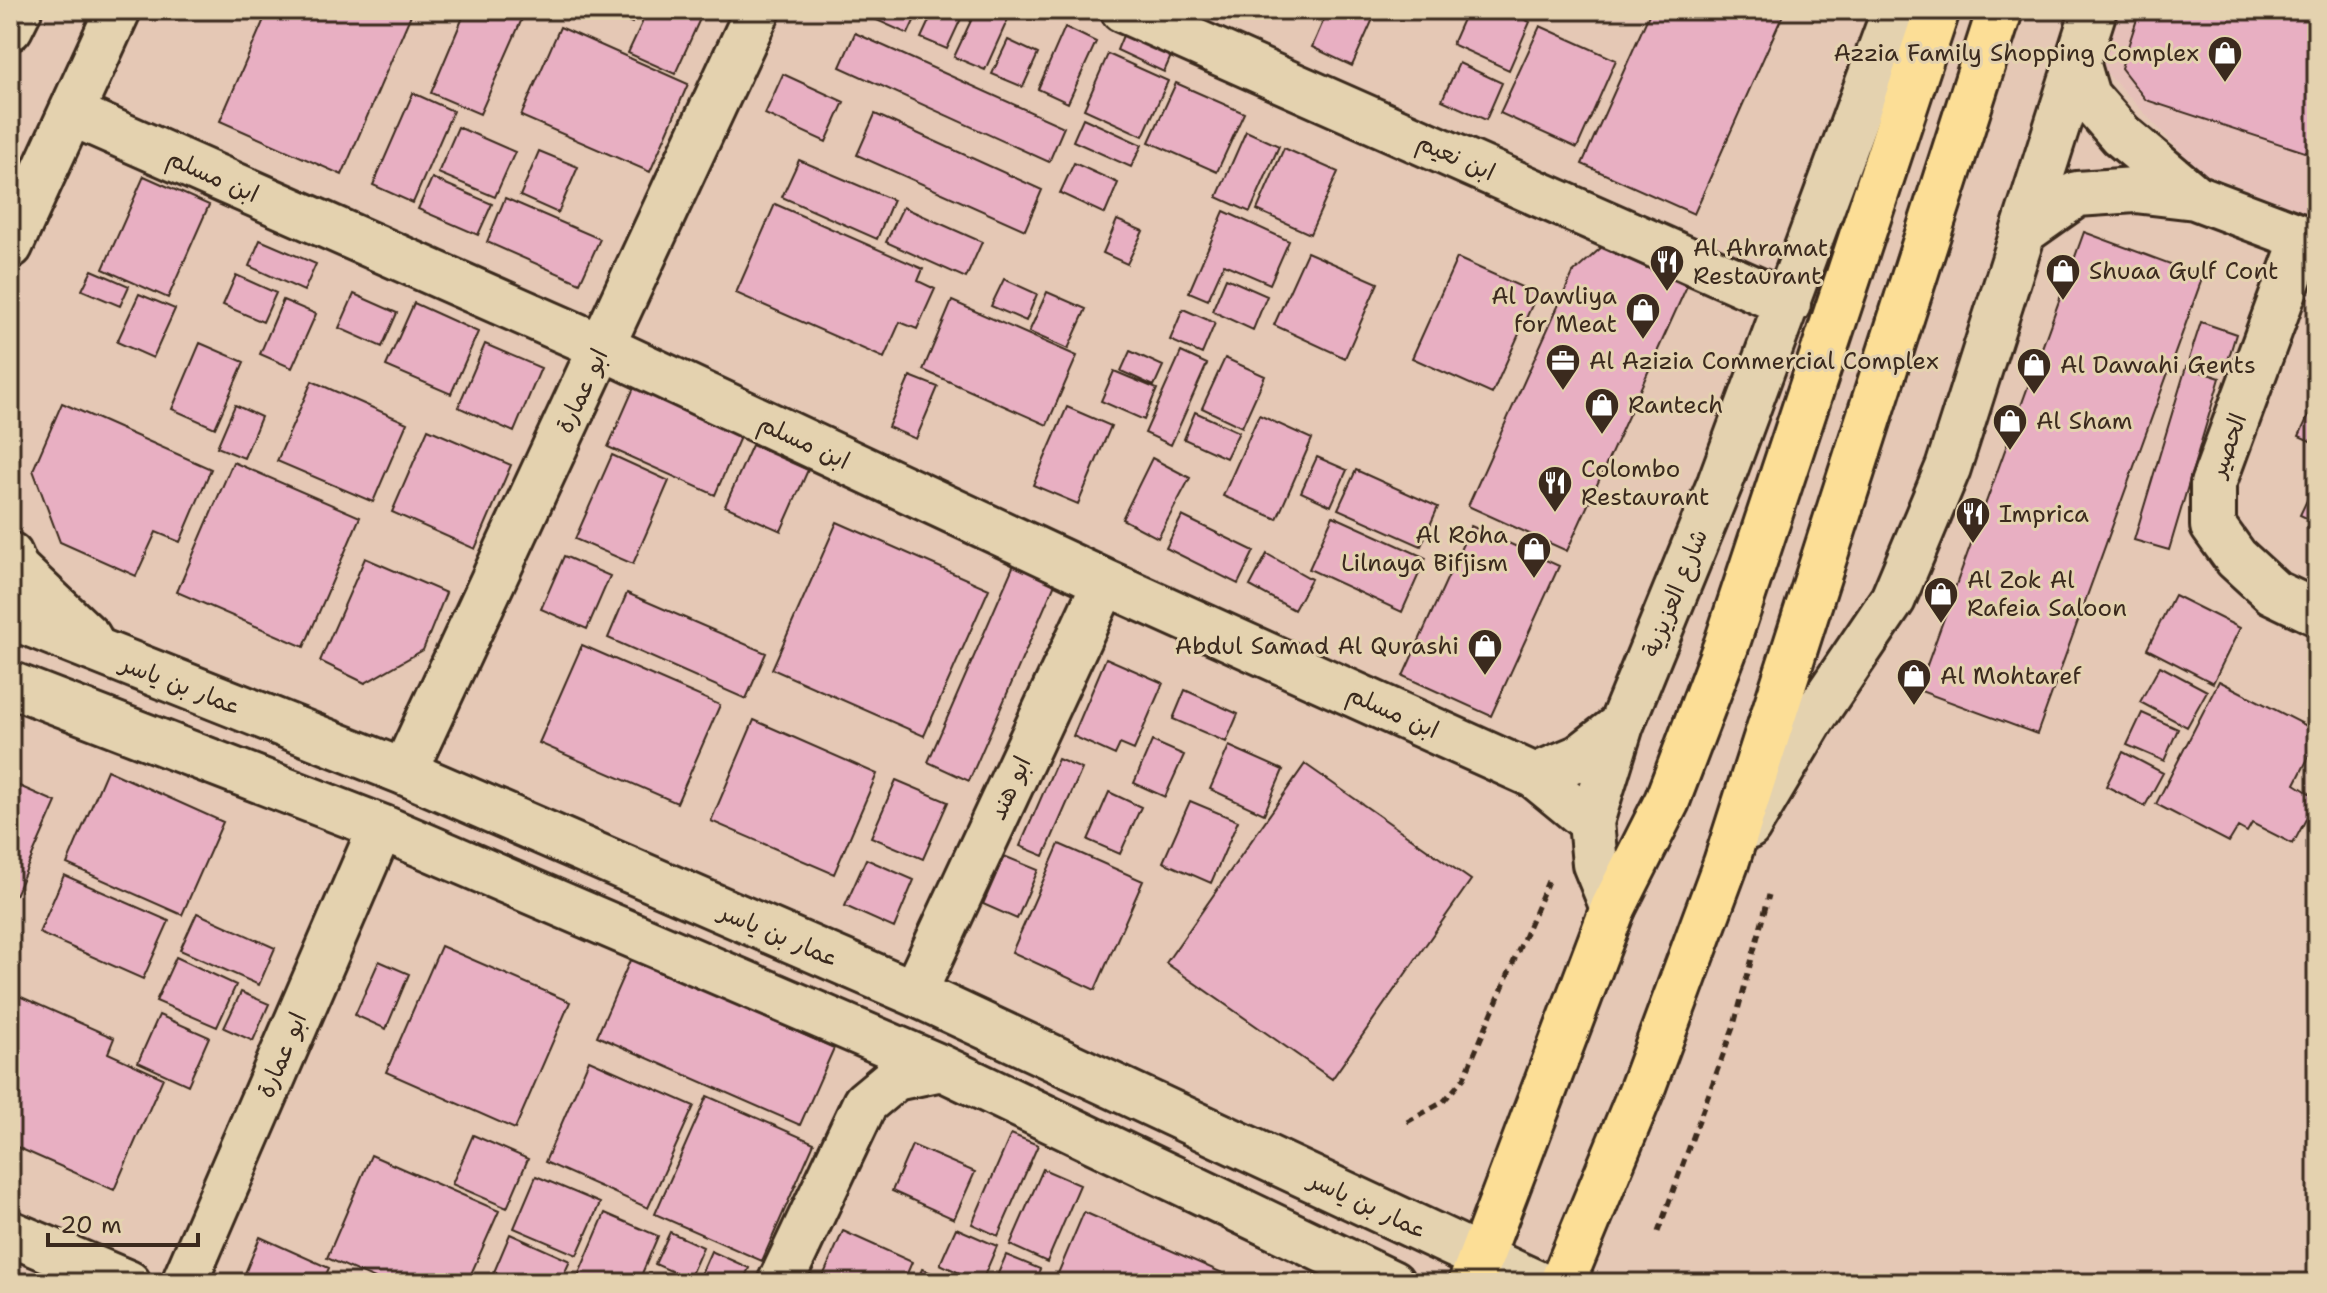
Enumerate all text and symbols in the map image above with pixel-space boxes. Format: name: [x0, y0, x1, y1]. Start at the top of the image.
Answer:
shop icon: Azzia Family Shopping Complex: [2206, 34, 2244, 84]
place label: Azzia Family Shopping Complex: [1833, 37, 2199, 69]
street label: ابن نعيم: [1411, 126, 1500, 190]
street label: ابن مسلم: [161, 142, 264, 212]
place label: Al Ahramat Restaurant: [1693, 232, 1828, 292]
restaurant icon: Al Ahramat Restaurant: [1648, 243, 1686, 293]
shop icon: Shuaa Gulf Cont: [2044, 252, 2082, 302]
place label: Shuaa Gulf Cont: [2089, 255, 2278, 287]
place label: Al Dawliya for Meat: [1491, 280, 1617, 340]
shop icon: Al Dawliya for Meat: [1624, 291, 1662, 341]
office icon: Al Azizia Commercial Complex: [1544, 342, 1582, 392]
street label: ابو عمارة: [549, 344, 615, 438]
place label: Al Azizia Commercial Complex: [1589, 345, 1939, 377]
shop icon: Al Dawahi Gents: [2015, 346, 2053, 396]
place label: Al Dawahi Gents: [2060, 349, 2256, 381]
shop icon: Rantech: [1583, 386, 1621, 436]
place label: Rantech: [1628, 389, 1723, 421]
shop icon: Al Sham: [1991, 402, 2029, 452]
place label: Al Sham: [2036, 405, 2132, 437]
street label: ابن مسلم: [752, 407, 855, 479]
street label: الحصير: [2201, 409, 2254, 483]
place label: Colombo Restaurant: [1581, 453, 1709, 513]
restaurant icon: Colombo Restaurant: [1536, 464, 1574, 514]
restaurant icon: Imprica: [1954, 495, 1992, 545]
place label: Imprica: [1999, 498, 2089, 530]
place label: Al Roha Lilnaya Bifjism: [1341, 519, 1508, 579]
street label: شارع العزيزية: [1635, 524, 1716, 662]
shop icon: Al Roha Lilnaya Bifjism: [1515, 530, 1553, 580]
place label: Al Zok Al Rafeia Saloon: [1967, 564, 2127, 624]
shop icon: Al Zok Al Rafeia Saloon: [1922, 575, 1960, 625]
shop icon: Abdul Samad Al Qurashi: [1466, 627, 1504, 677]
place label: Abdul Samad Al Qurashi: [1175, 630, 1459, 662]
street label: عمار بن ياسر: [114, 647, 246, 723]
shop icon: Al Mohtaref: [1895, 657, 1933, 707]
place label: Al Mohtaref: [1940, 660, 2083, 692]
street label: ابن مسلم: [1341, 678, 1444, 748]
street label: ابو هند: [981, 751, 1039, 825]
street label: عمار بن ياسر: [712, 895, 844, 975]
street label: ابو عمارة: [250, 1007, 314, 1103]
street label: عمار بن ياسر: [1302, 1163, 1432, 1246]
scale bar: [48, 1197, 198, 1247]
text: 20 m: [60, 1209, 122, 1241]

